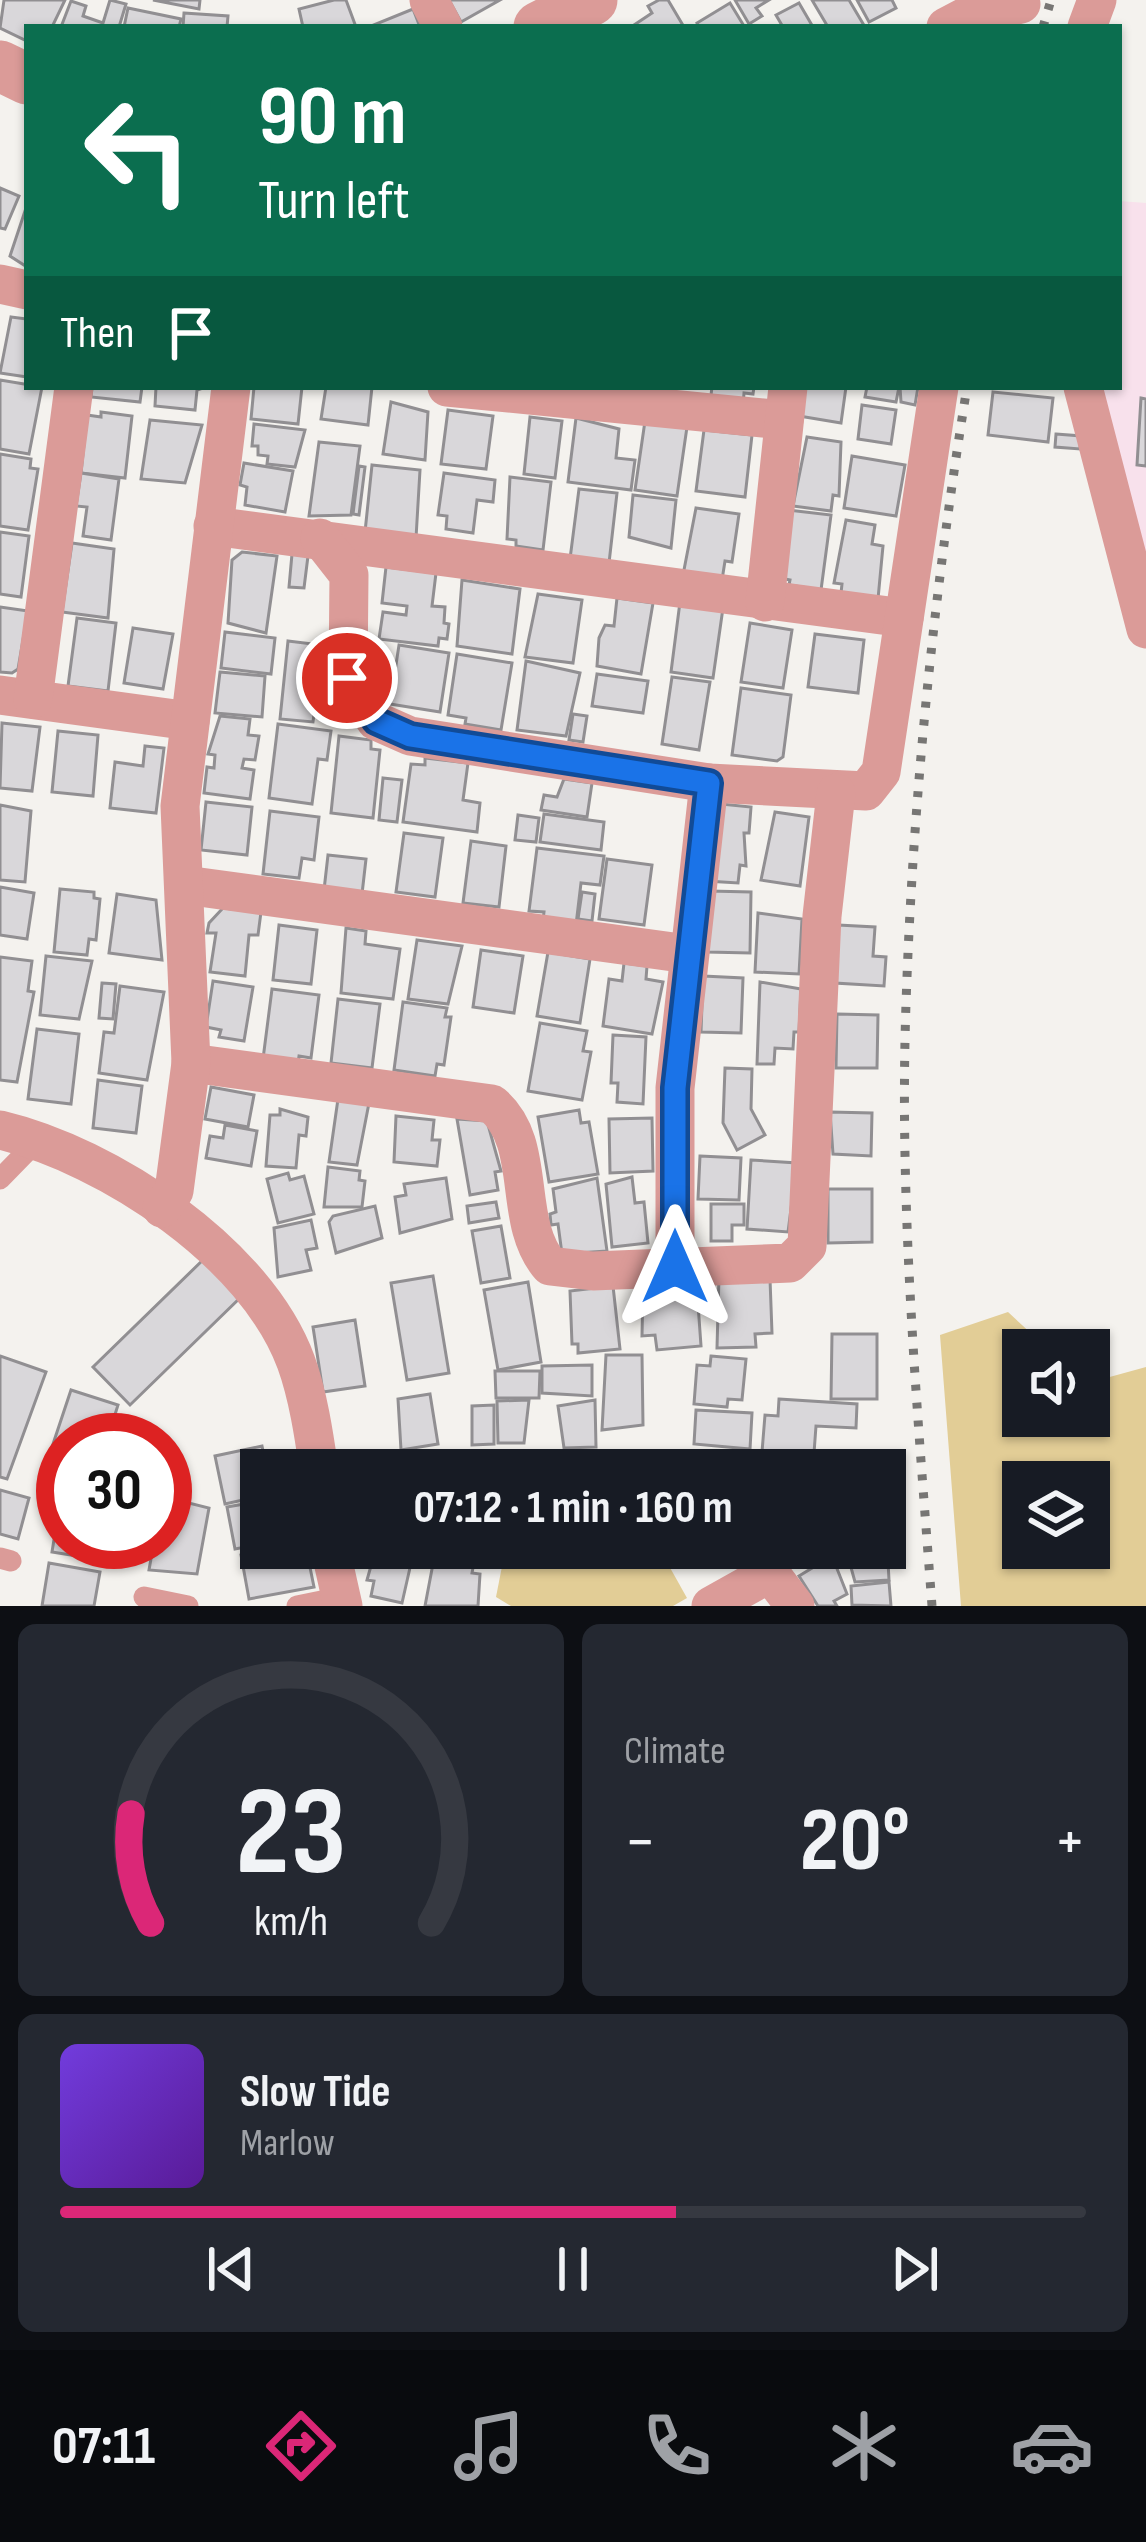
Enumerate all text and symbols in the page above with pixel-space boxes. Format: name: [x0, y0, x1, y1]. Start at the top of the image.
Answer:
text: 90 m: [258, 67, 407, 168]
icon: left: [60, 72, 216, 228]
text: Turn left: [258, 169, 410, 234]
icon: arrive: [158, 300, 224, 366]
text: Then: [60, 306, 134, 361]
pin: [296, 627, 398, 729]
icon: arrive: [314, 645, 380, 711]
position arrow: [612, 1204, 738, 1330]
map controls: [1002, 1329, 1110, 1569]
button: sound: [1002, 1329, 1110, 1437]
speed limit sign: 30: [36, 1413, 192, 1569]
button: layers: [1002, 1461, 1110, 1569]
text: 07:12 · 1 min · 160 m: [413, 1481, 733, 1536]
text: Climate: [624, 1728, 726, 1775]
text: 23: [236, 1760, 346, 1909]
text: 20°: [800, 1788, 910, 1896]
text: −: [624, 1803, 656, 1882]
text: +: [1054, 1803, 1086, 1882]
text: km/h: [254, 1896, 328, 1948]
text: Slow Tide: [240, 2065, 391, 2120]
text: Marlow: [240, 2120, 335, 2167]
icon: previous: [198, 2236, 264, 2302]
icon: pause: [540, 2236, 606, 2302]
icon: next: [882, 2236, 948, 2302]
icon: directions: [259, 2404, 343, 2488]
icon: music: [447, 2404, 531, 2488]
icon: phone: [635, 2404, 719, 2488]
icon: climate: [822, 2404, 906, 2488]
icon: car: [1010, 2404, 1094, 2488]
text: 07:11: [52, 2414, 155, 2479]

